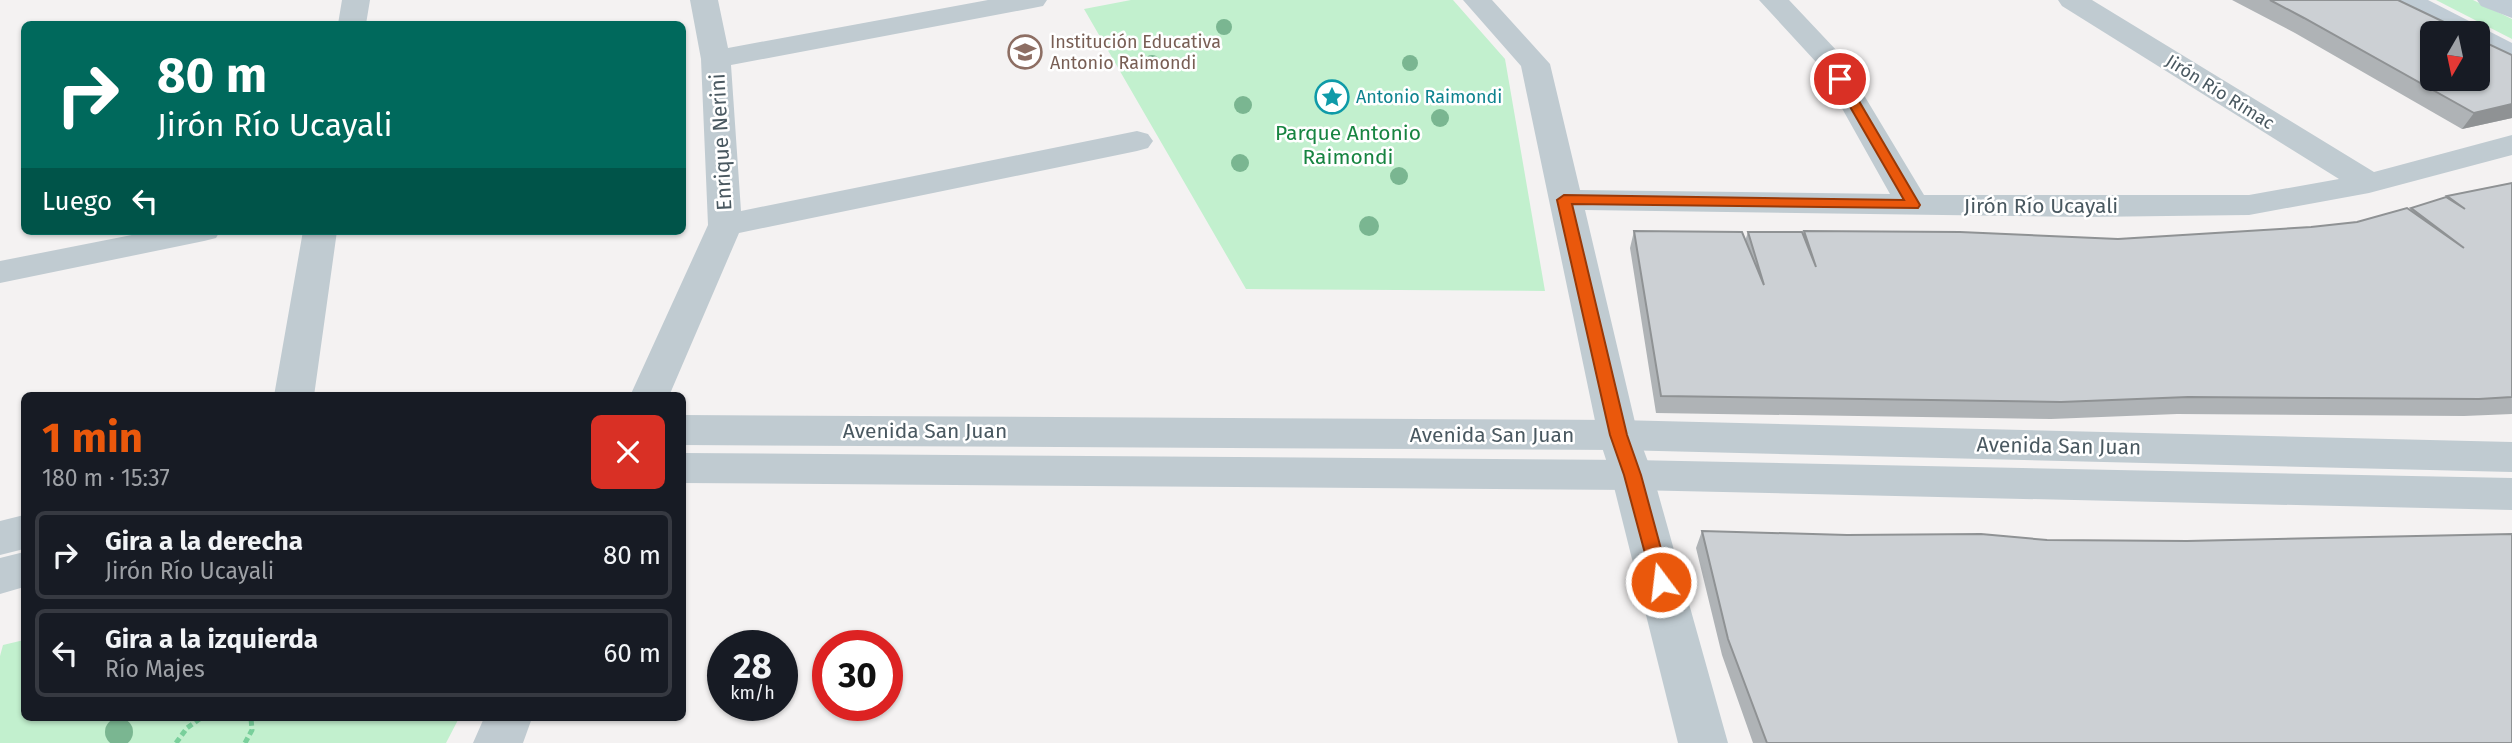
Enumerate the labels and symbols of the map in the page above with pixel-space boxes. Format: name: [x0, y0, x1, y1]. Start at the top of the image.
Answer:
north arrow: [2420, 21, 2490, 91]
place label: Institución Educativa Antonio Raimondi: [1050, 31, 1221, 74]
school or university icon: Institución Educativa Antonio Raimondi: [1006, 33, 1044, 71]
pin: [1810, 49, 1870, 109]
street label: Jirón Río Rímac: [2162, 50, 2279, 134]
street label: Enrique Nerini: [704, 73, 738, 211]
place icon: Antonio Raimondi: [1313, 78, 1351, 116]
place label: Antonio Raimondi: [1356, 86, 1502, 108]
park label: Parque Antonio Raimondi: [1275, 120, 1421, 170]
street label: Jirón Río Ucayali: [1964, 193, 2118, 219]
street label: Avenida San Juan: [843, 418, 1007, 444]
street label: Avenida San Juan: [1410, 422, 1574, 448]
street label: Avenida San Juan: [1976, 432, 2142, 460]
position arrow: [1624, 545, 1698, 619]
speed limit sign: 30: [812, 630, 903, 721]

